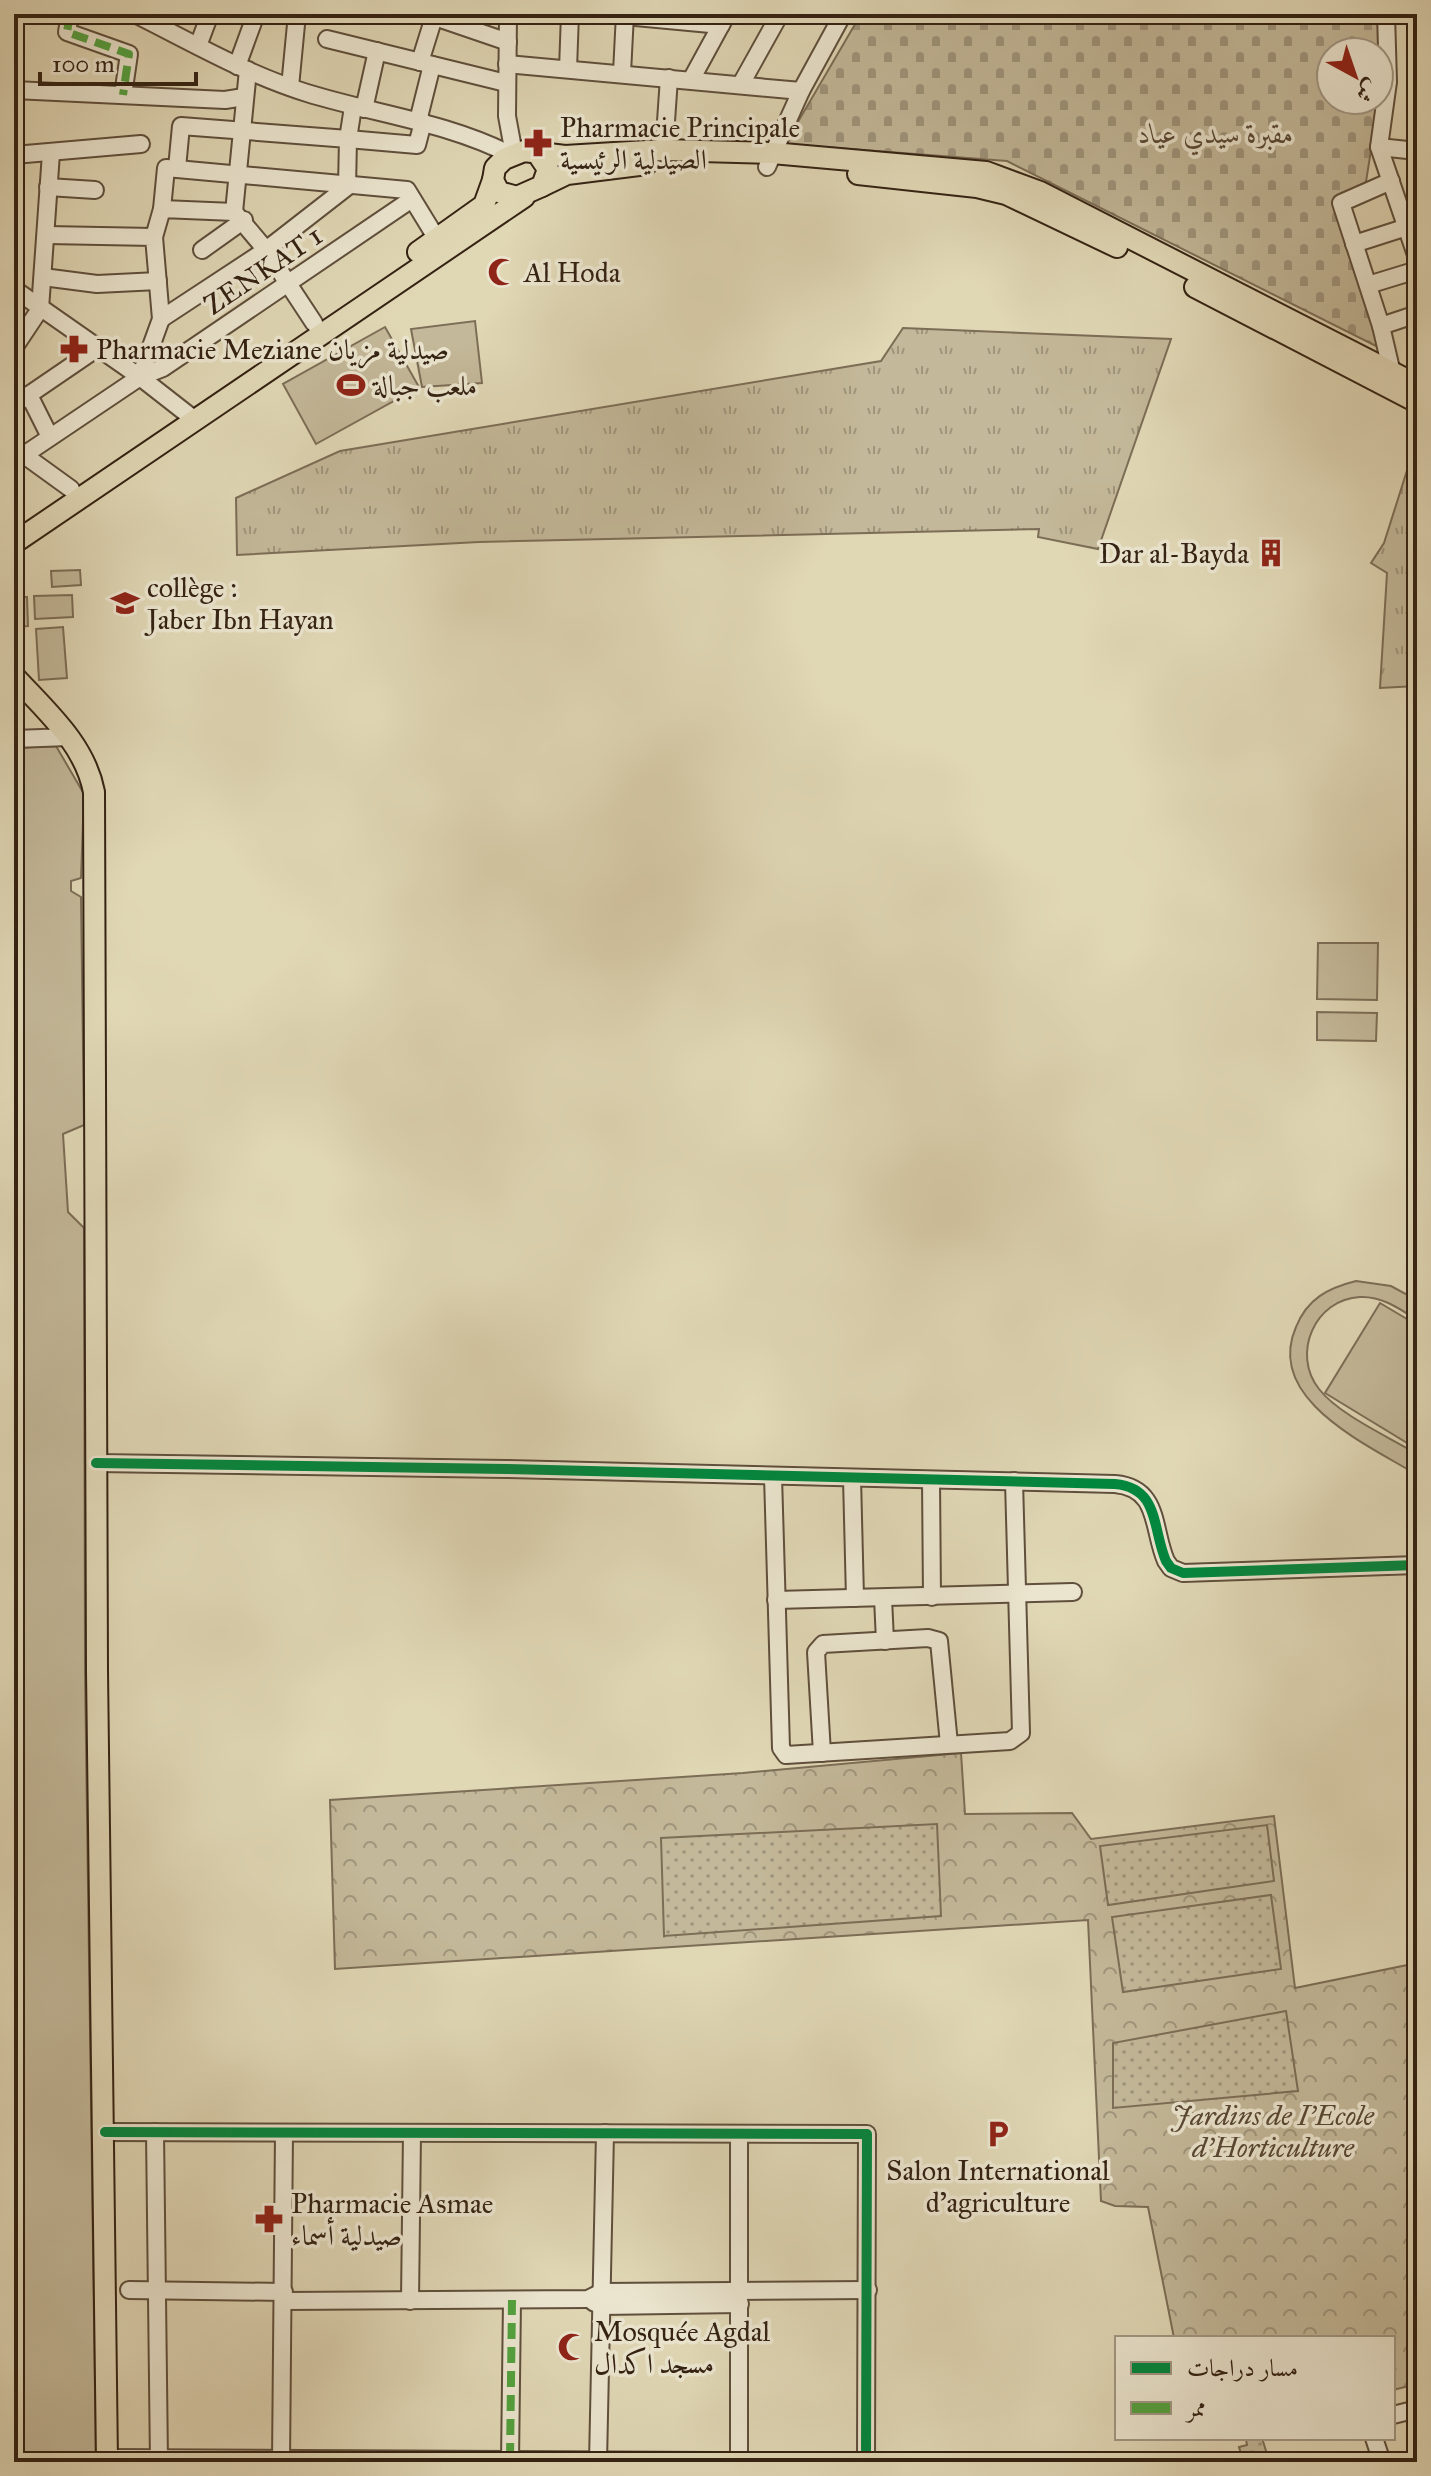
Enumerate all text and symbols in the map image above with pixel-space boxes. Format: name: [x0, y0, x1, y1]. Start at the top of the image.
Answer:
scale bar: [40, 36, 196, 86]
north arrow: [1315, 36, 1395, 116]
text: 100 m: [52, 49, 115, 79]
text: ش: [1350, 74, 1385, 108]
place label: Pharmacie Principale الصيدلية الرئيسية: [560, 110, 800, 177]
park label: مقبرة سيدي عياد: [1138, 116, 1294, 156]
pharmacy icon: Pharmacie Principale الصيدلية الرئيسية: [523, 128, 553, 158]
street label: ZENKAT 1: [197, 218, 329, 322]
place label: Al Hoda: [523, 255, 621, 290]
mosque icon: Al Hoda: [487, 257, 517, 287]
place label: Pharmacie Meziane صيدلية مزيان: [96, 332, 449, 369]
pharmacy icon: Pharmacie Meziane صيدلية مزيان: [59, 334, 89, 364]
place label: ملعب جبالة: [371, 368, 477, 403]
sports icon: ملعب جبالة: [336, 370, 366, 400]
place label: Dar al-Bayda: [1099, 536, 1249, 571]
building icon: Dar al-Bayda: [1256, 538, 1286, 568]
place label: collège : Jaber Ibn Hayan: [144, 570, 334, 637]
school or university icon: collège : Jaber Ibn Hayan: [110, 588, 140, 618]
park label: Jardins de I'Ecole d'Horticulture: [1170, 2098, 1375, 2165]
parking icon: Salon International d'agriculture: [983, 2119, 1013, 2149]
place label: Salon International d'agriculture: [886, 2153, 1110, 2220]
place label: Pharmacie Asmae صيدلية أسماء: [291, 2186, 493, 2253]
pharmacy icon: Pharmacie Asmae صيدلية أسماء: [254, 2204, 284, 2234]
place label: Mosquée Agdal مسجد اكدال: [594, 2314, 771, 2381]
mosque icon: Mosquée Agdal مسجد اكدال: [557, 2332, 587, 2362]
legend: [1115, 2336, 1395, 2440]
text: مسار دراجات: [1187, 2353, 1298, 2383]
text: ممر: [1184, 2393, 1206, 2423]

